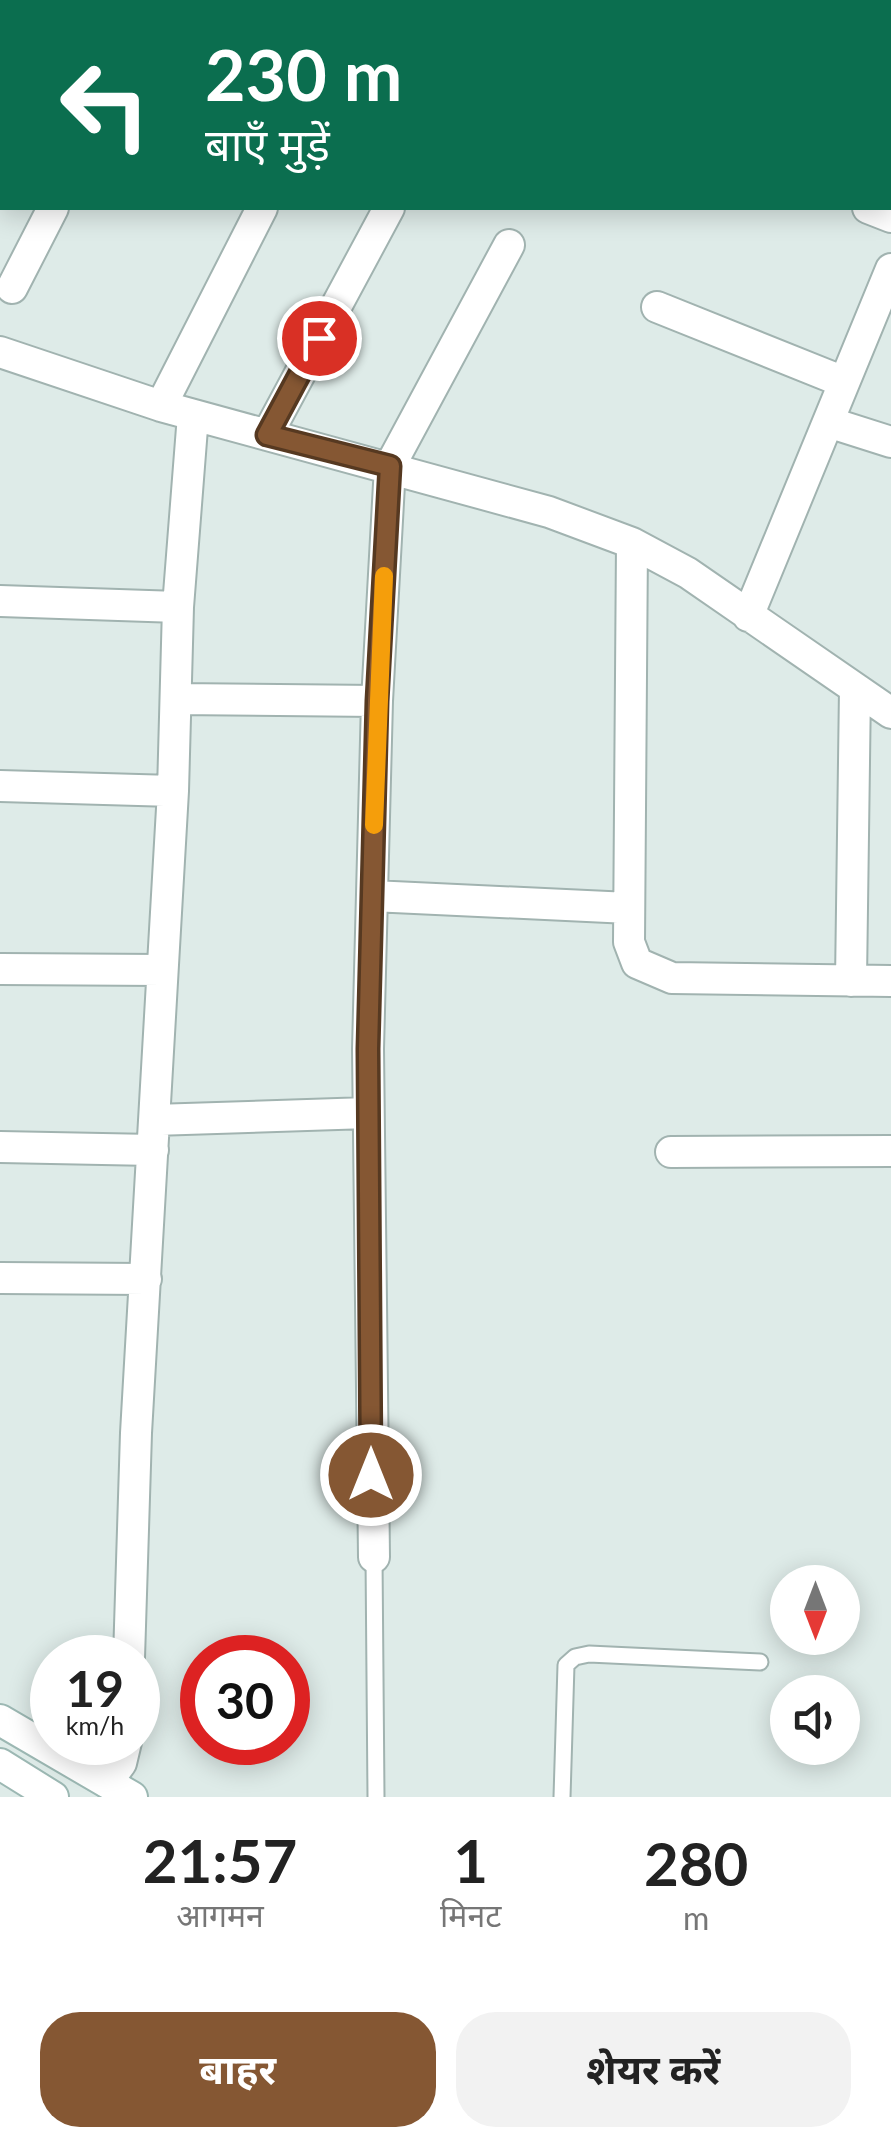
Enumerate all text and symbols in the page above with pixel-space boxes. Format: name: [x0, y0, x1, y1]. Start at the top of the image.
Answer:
text: 230 m: [205, 32, 402, 116]
icon: left: [40, 40, 170, 170]
text: बाएँ मुड़ें: [205, 117, 330, 171]
pin: [277, 296, 362, 381]
icon: arrive: [292, 311, 347, 366]
position arrow: [319, 1423, 423, 1527]
north arrow: [770, 1565, 860, 1655]
map controls: [770, 1565, 860, 1765]
speed limit sign: 30: [180, 1635, 310, 1765]
text: 19: [66, 1658, 124, 1718]
button: sound: [770, 1675, 860, 1765]
text: km/h: [66, 1710, 124, 1740]
text: 21:57: [143, 1824, 297, 1896]
text: 1: [453, 1824, 488, 1896]
text: 280: [644, 1827, 748, 1899]
text: आगमन: [176, 1895, 264, 1934]
text: मिनट: [440, 1895, 501, 1934]
text: m: [683, 1898, 709, 1937]
button: बाहर: [40, 2012, 436, 2127]
button: शेयर करें: [456, 2012, 851, 2127]

